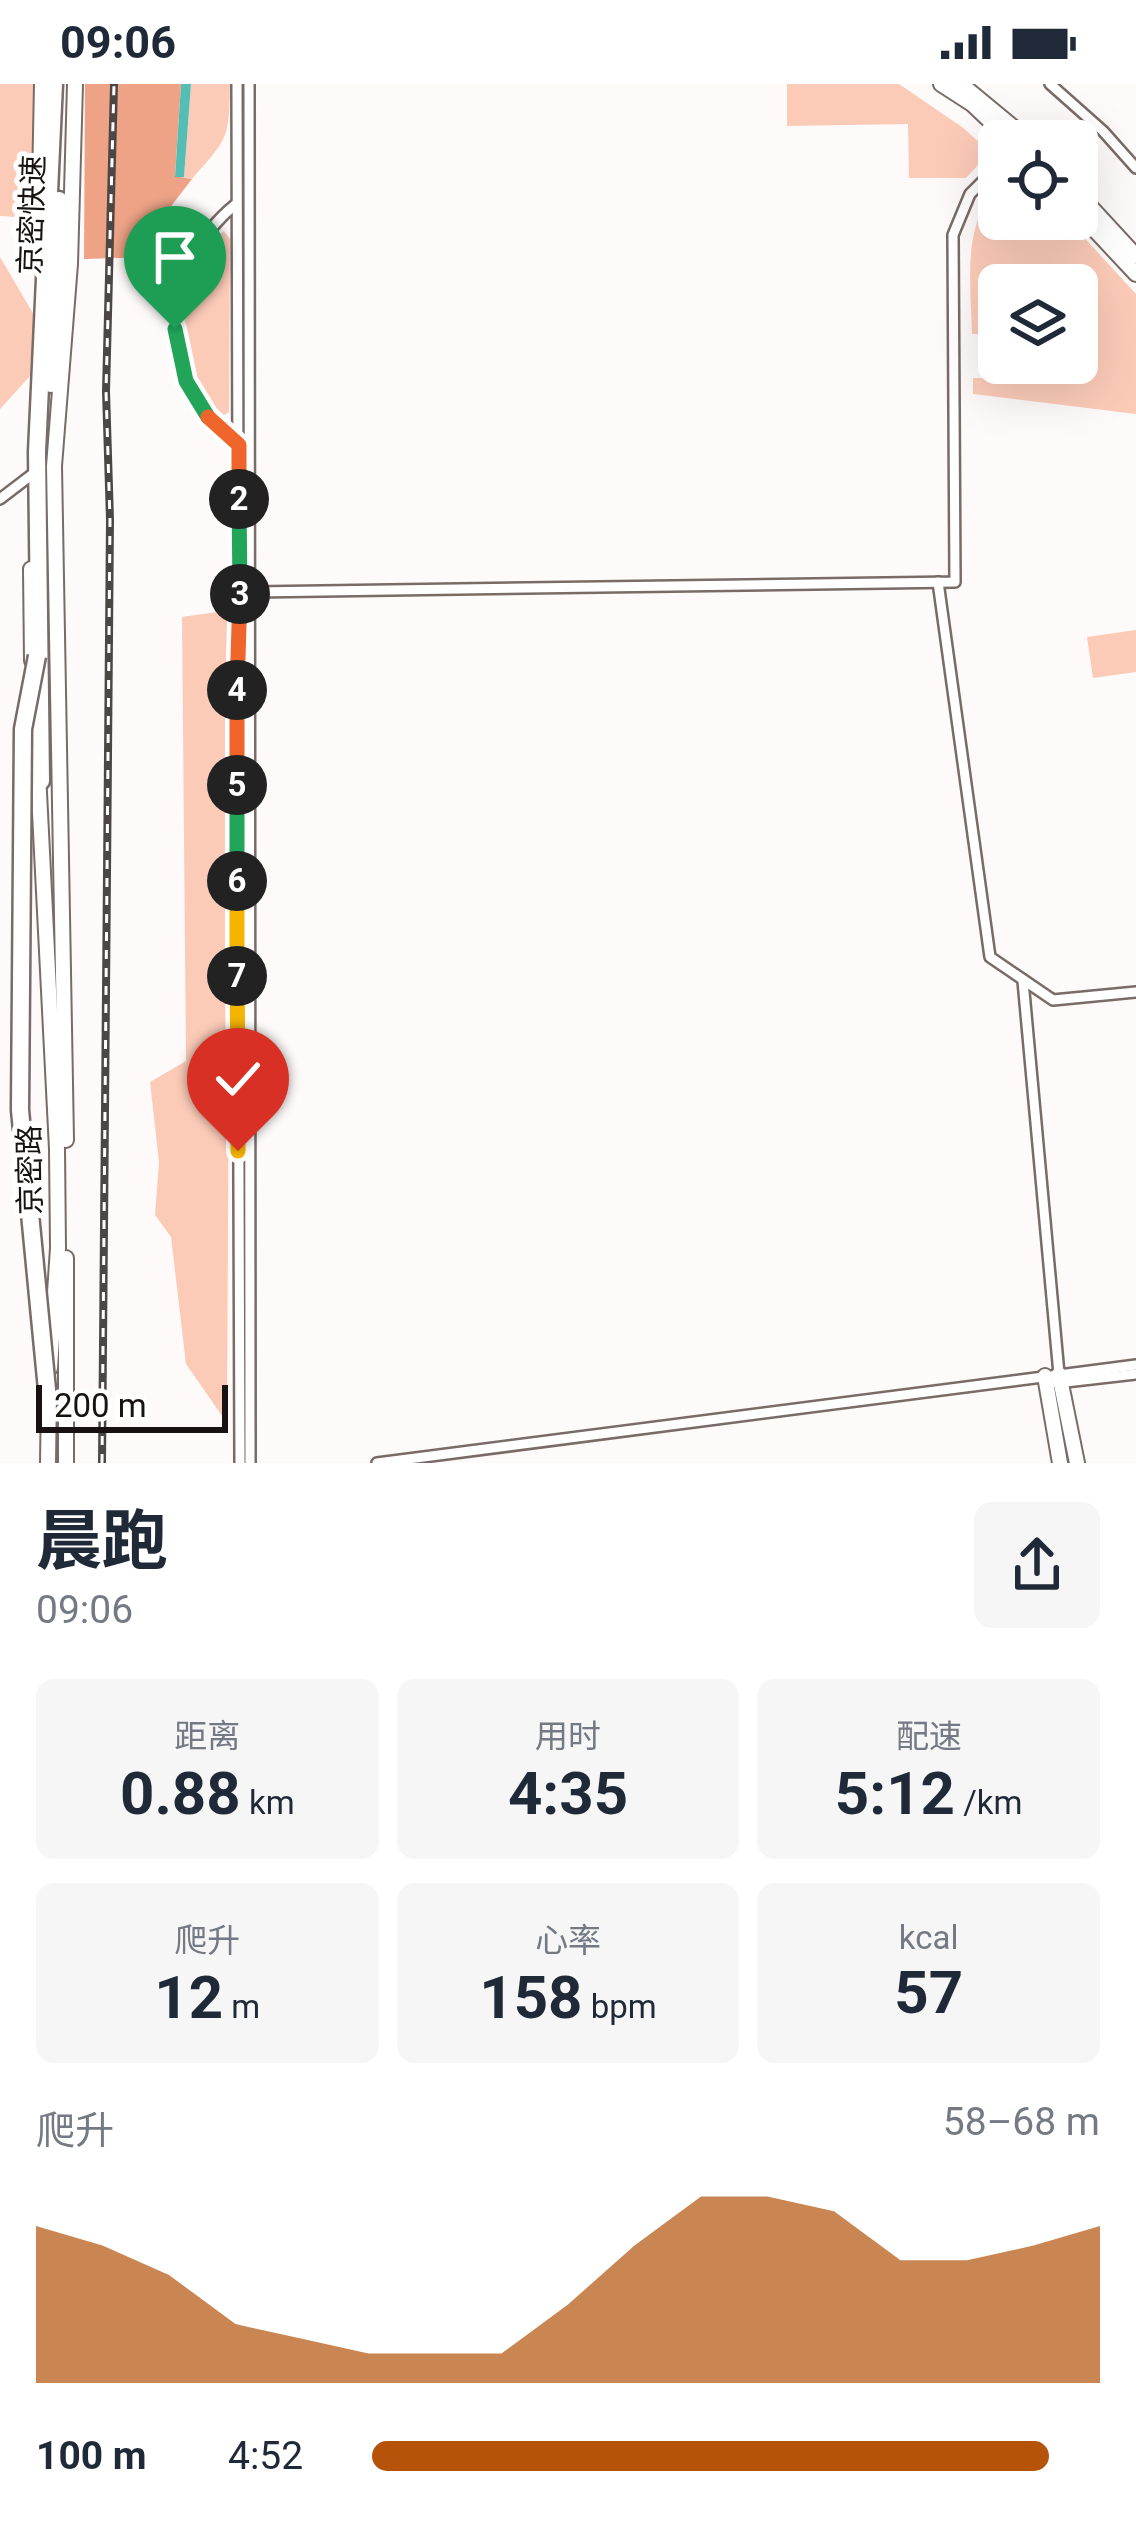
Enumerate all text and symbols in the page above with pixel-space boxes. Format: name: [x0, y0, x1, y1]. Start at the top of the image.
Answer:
text: 09:06: [60, 16, 176, 69]
map controls: [978, 120, 1098, 384]
button: locate: [978, 120, 1098, 240]
street label: 京密快速: [12, 154, 51, 276]
pin: [124, 206, 226, 329]
icon: arrive: [142, 224, 208, 290]
button: layers: [978, 264, 1098, 384]
pin: 2: [209, 469, 269, 529]
text: 2: [230, 479, 248, 518]
pin: 3: [210, 564, 270, 624]
text: 3: [231, 574, 249, 613]
pin: 4: [207, 660, 267, 720]
text: 4: [228, 670, 246, 709]
pin: 5: [207, 755, 267, 815]
text: 5: [228, 765, 246, 804]
pin: 6: [207, 851, 267, 911]
text: 6: [228, 861, 246, 900]
pin: 7: [207, 946, 267, 1006]
text: 7: [228, 956, 246, 995]
pin: [187, 1028, 289, 1151]
icon: check: [205, 1046, 271, 1112]
street label: 京密路: [11, 1125, 48, 1215]
scale bar: [36, 1379, 228, 1432]
text: 200 m: [54, 1386, 147, 1425]
button: share: [974, 1502, 1100, 1628]
text: 晨跑: [36, 1503, 168, 1580]
text: 09:06: [36, 1587, 133, 1633]
text: 距离: [174, 1717, 240, 1756]
text: 用时: [535, 1717, 601, 1756]
text: 配速: [896, 1717, 962, 1756]
text: 0.88: [120, 1758, 241, 1829]
text: 4:35: [508, 1758, 628, 1829]
text: 5:12: [835, 1758, 955, 1829]
text: km: [241, 1783, 295, 1822]
text: /km: [955, 1783, 1022, 1822]
text: kcal: [899, 1918, 958, 1957]
text: 爬升: [174, 1921, 240, 1960]
text: 心率: [535, 1921, 601, 1960]
text: 57: [894, 1957, 963, 2028]
text: 12: [154, 1962, 223, 2033]
text: 158: [479, 1962, 583, 2033]
text: m: [223, 1987, 260, 2026]
text: bpm: [583, 1987, 657, 2026]
text: 58–68 m: [943, 2099, 1100, 2145]
text: 爬升: [36, 2108, 114, 2154]
text: 100 m: [36, 2433, 147, 2479]
text: 4:52: [228, 2433, 303, 2479]

